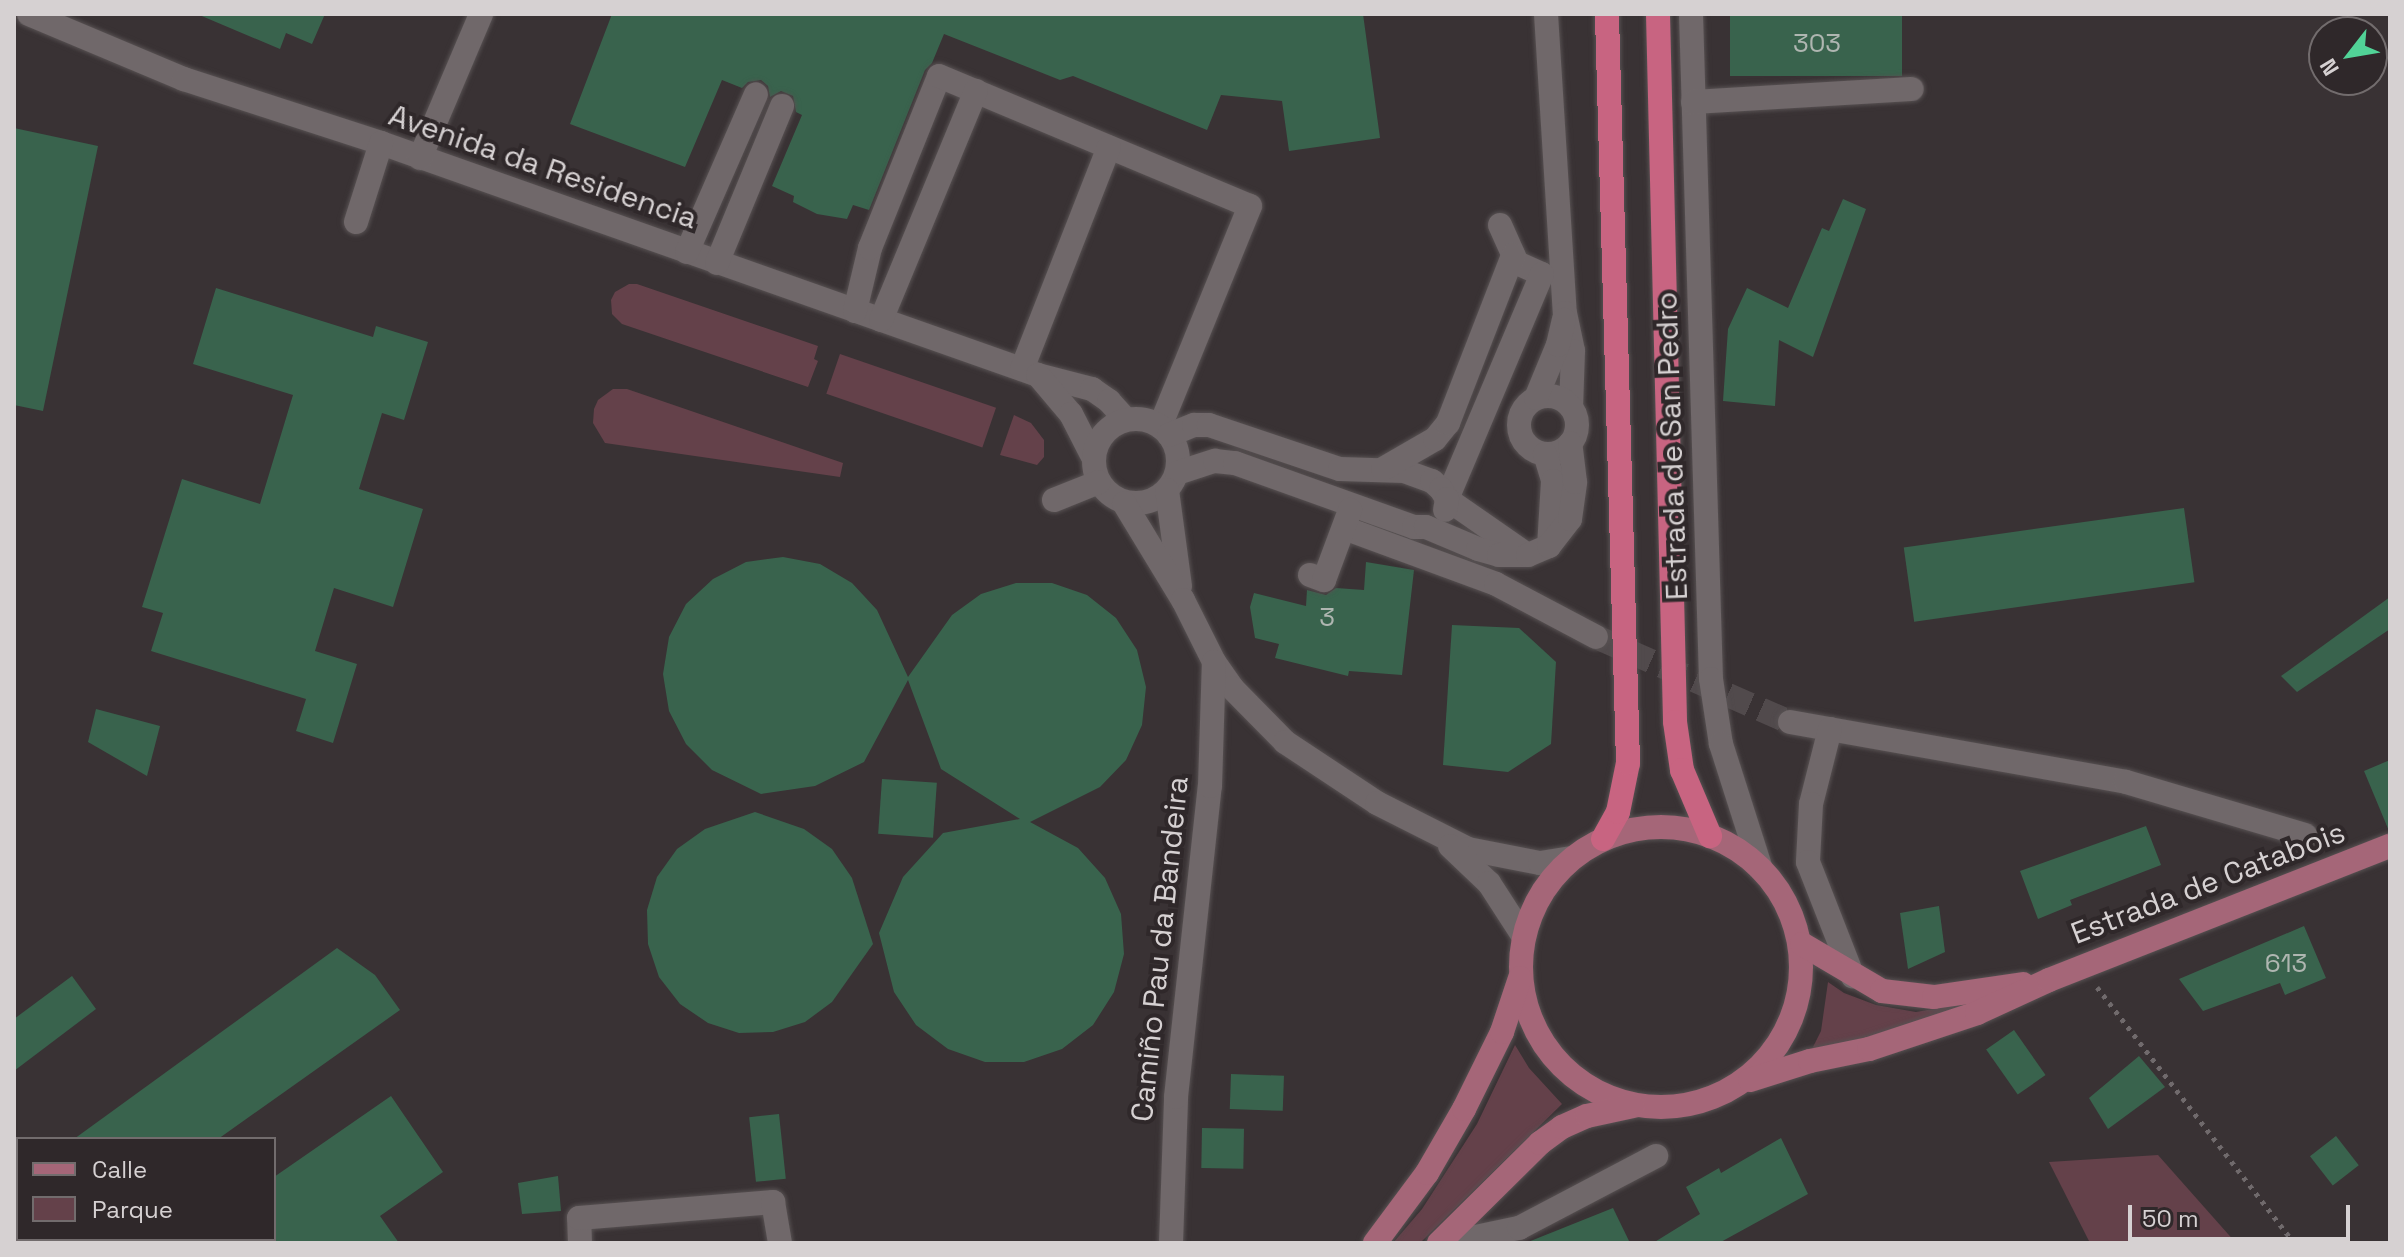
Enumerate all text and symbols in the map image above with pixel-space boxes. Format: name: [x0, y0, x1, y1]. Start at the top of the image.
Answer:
north arrow: [2308, 16, 2388, 96]
house number: 303: [1793, 28, 1841, 60]
text: N: [2313, 54, 2345, 81]
street label: Avenida da Residencia: [384, 97, 702, 237]
street label: Estrada de San Pedro: [1649, 291, 1695, 601]
house number: 3: [1319, 602, 1335, 634]
street label: Camiño Pau da Bandeira: [1124, 774, 1196, 1124]
street label: Estrada de Catabois: [2066, 814, 2350, 952]
house number: 613: [2265, 948, 2307, 980]
legend: [16, 1137, 276, 1241]
text: Calle: [92, 1154, 147, 1185]
scale bar: [2132, 1189, 2354, 1239]
text: Parque: [92, 1194, 173, 1225]
text: 50 m: [2142, 1203, 2199, 1234]

